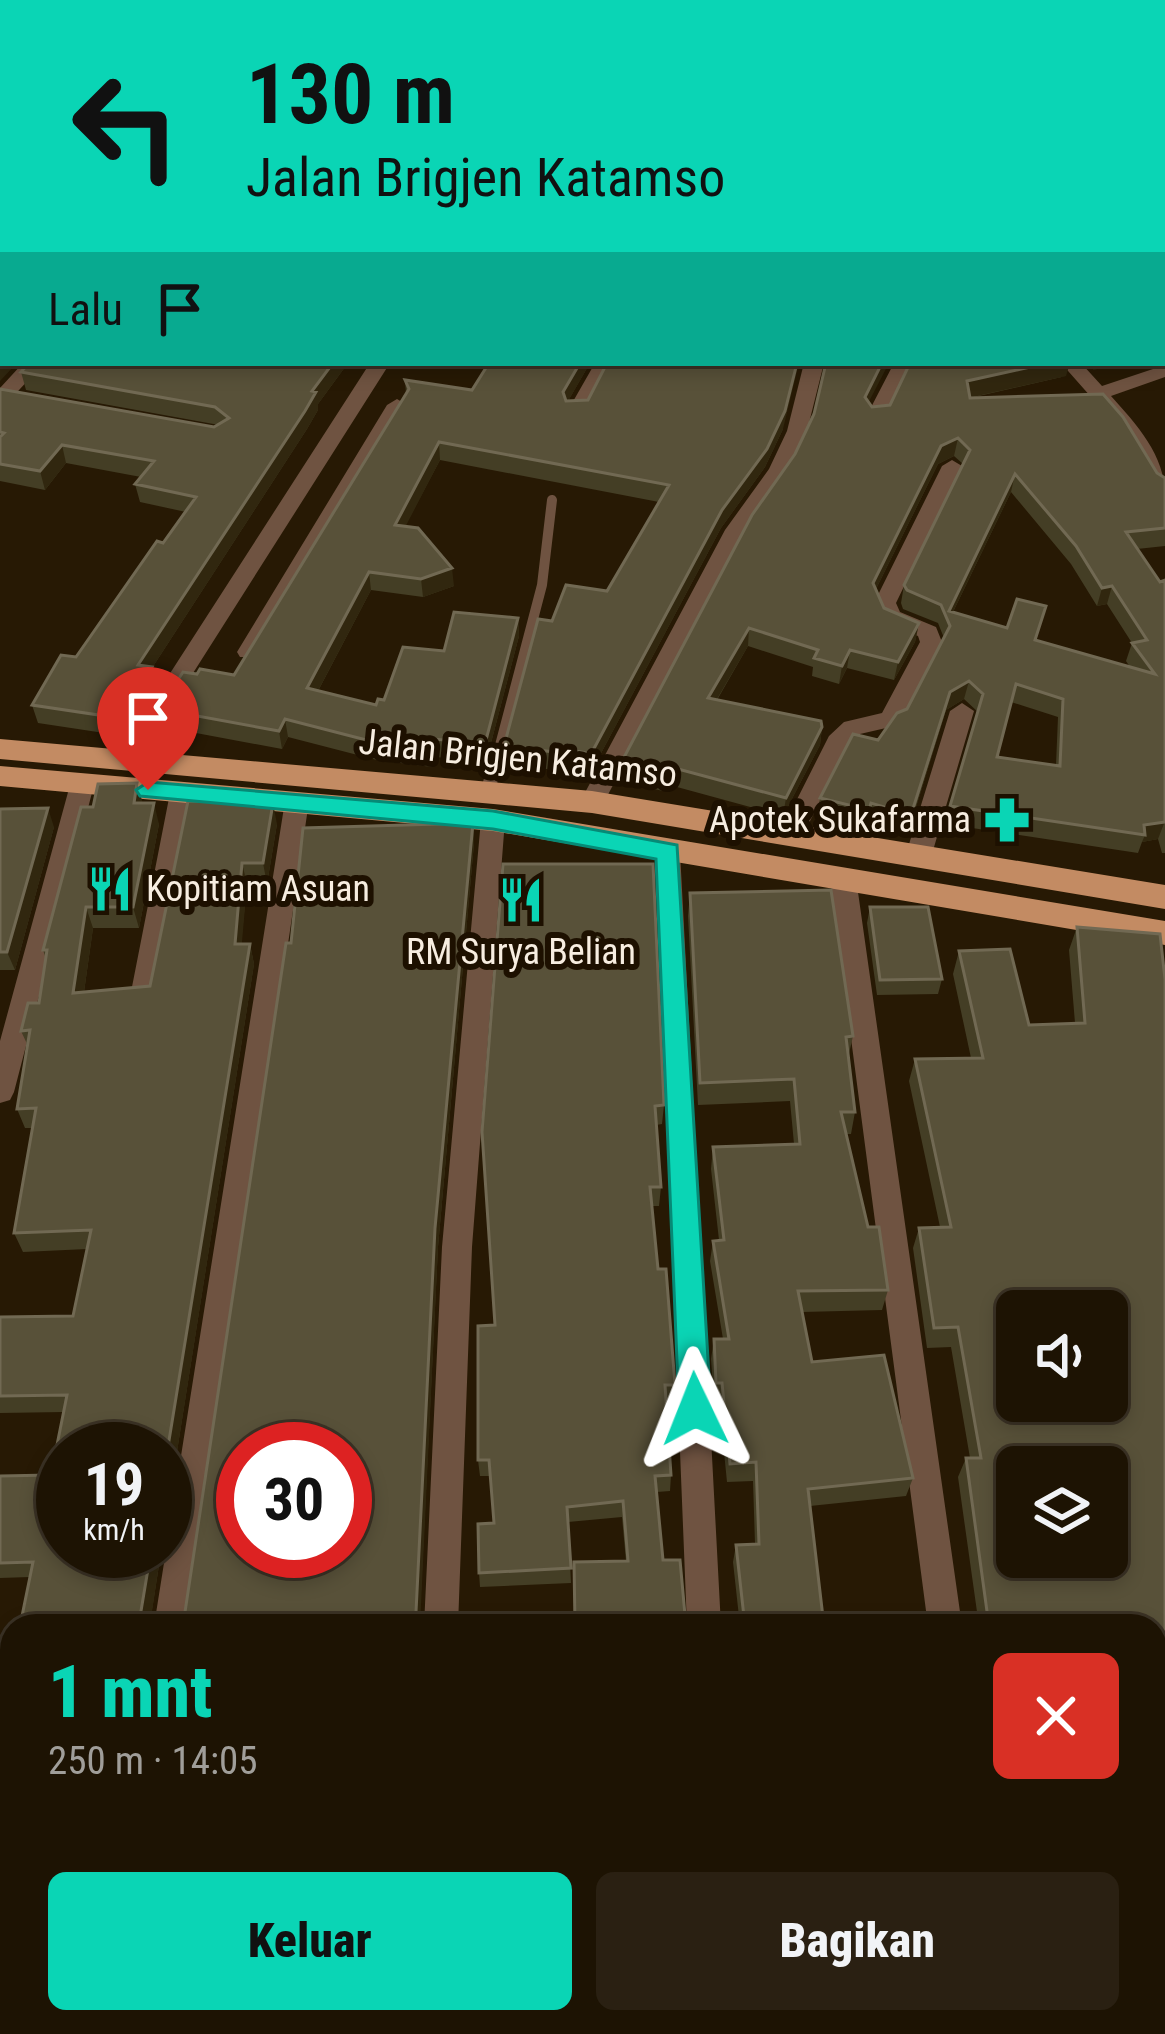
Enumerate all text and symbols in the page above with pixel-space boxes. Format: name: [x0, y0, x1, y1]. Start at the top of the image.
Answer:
text: 130 m: [246, 45, 455, 144]
icon: left: [48, 48, 204, 204]
text: Jalan Brigjen Katamso: [246, 146, 725, 209]
icon: arrive: [147, 276, 213, 342]
text: Lalu: [48, 283, 123, 336]
pin: [97, 667, 199, 790]
icon: arrive: [115, 685, 181, 751]
street label: Jalan Brigjen Katamso: [357, 720, 679, 796]
pharmacy icon: Apotek Sukafarma: [982, 795, 1032, 845]
place label: Apotek Sukafarma: [709, 799, 971, 841]
restaurant icon: Kopitiam Asuan: [85, 864, 135, 914]
place label: Kopitiam Asuan: [146, 868, 370, 910]
restaurant icon: RM Surya Belian: [496, 875, 546, 925]
place label: RM Surya Belian: [406, 931, 636, 973]
map controls: [996, 1290, 1128, 1578]
button: sound: [996, 1290, 1128, 1422]
position arrow: [632, 1346, 758, 1472]
speed limit sign: 30: [216, 1422, 372, 1578]
button: layers: [996, 1446, 1128, 1578]
text: 19: [84, 1449, 144, 1520]
text: km/h: [83, 1512, 145, 1547]
text: 1 mnt: [48, 1650, 212, 1735]
button: close: [993, 1653, 1119, 1779]
text: 250 m · 14:05: [48, 1738, 258, 1784]
button: Keluar: [48, 1872, 572, 2010]
button: Bagikan: [596, 1872, 1119, 2010]

